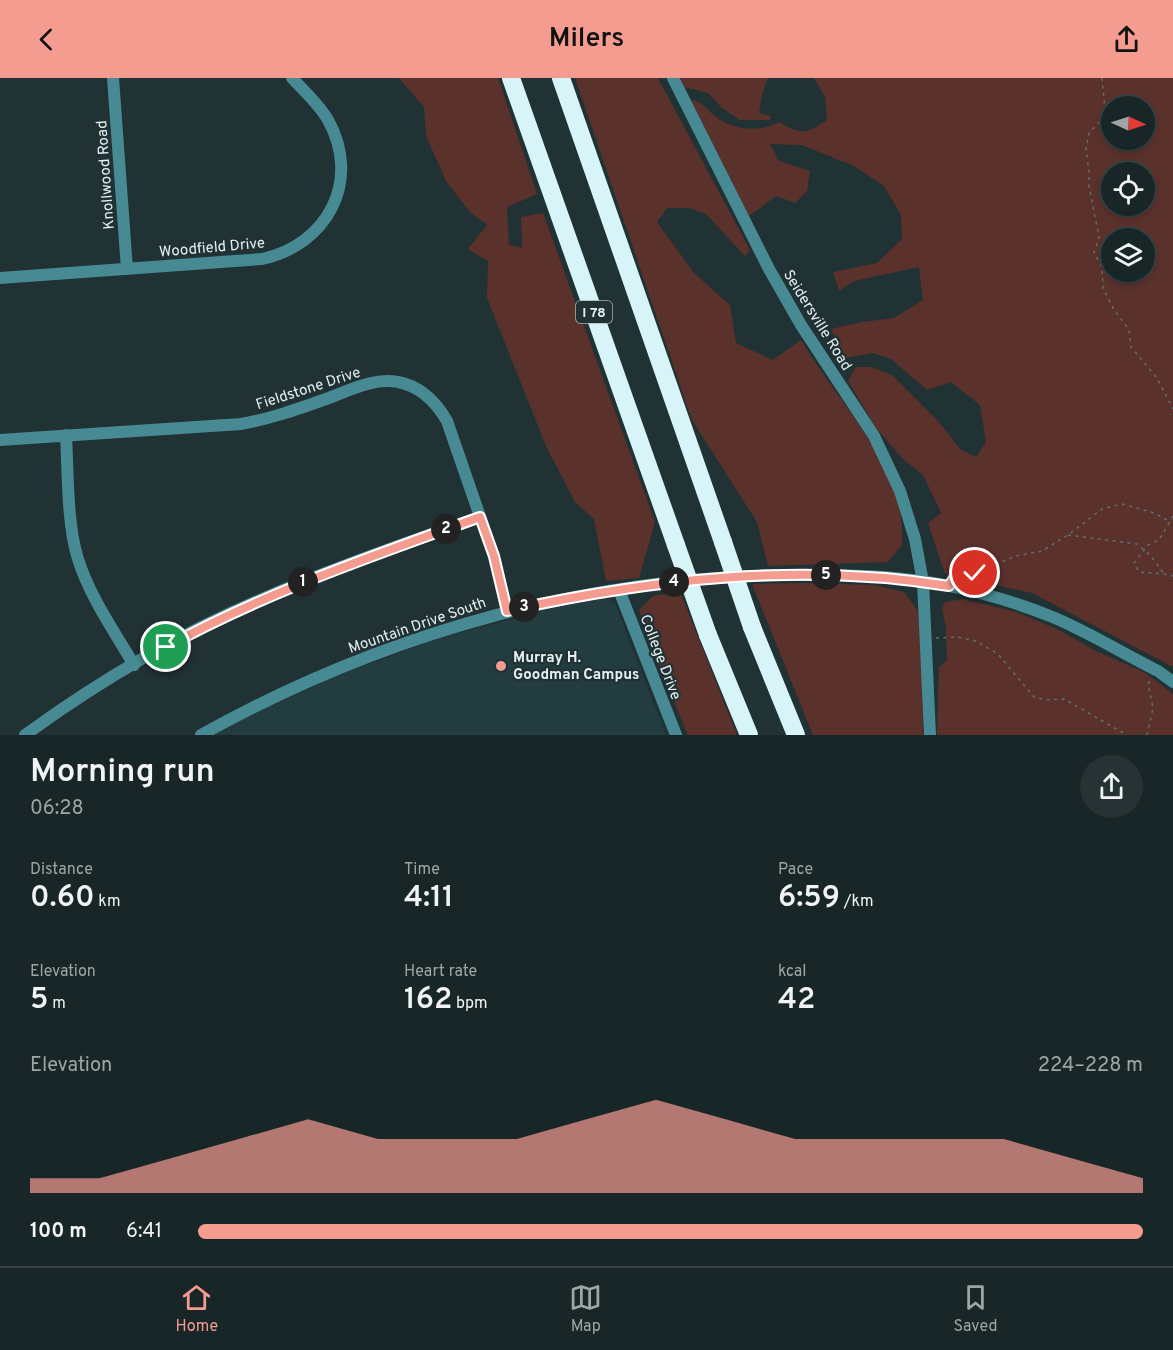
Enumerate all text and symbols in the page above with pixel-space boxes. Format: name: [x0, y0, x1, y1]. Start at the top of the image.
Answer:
text: Milers: [549, 22, 624, 56]
icon: back: [30, 23, 63, 56]
icon: share: [1110, 23, 1143, 56]
north arrow: [1101, 96, 1155, 150]
map controls: [1101, 96, 1155, 282]
street label: Knollwood Road: [93, 120, 120, 230]
button: locate: [1101, 162, 1155, 216]
button: layers: [1101, 228, 1155, 282]
street label: Woodfield Drive: [158, 234, 266, 263]
street label: Seidersville Road: [778, 267, 855, 375]
road number: I 78: [576, 301, 612, 323]
street label: Fieldstone Drive: [254, 364, 363, 415]
pin: 2: [431, 514, 461, 544]
text: 2: [441, 519, 451, 539]
pin: [949, 547, 1000, 598]
icon: check: [958, 556, 991, 589]
pin: 5: [811, 560, 841, 590]
text: 5: [821, 565, 831, 585]
pin: 1: [288, 567, 318, 597]
pin: 4: [659, 567, 689, 597]
text: 1: [300, 572, 306, 592]
text: 4: [669, 572, 679, 592]
pin: 3: [509, 592, 539, 622]
street label: Mountain Drive South: [346, 594, 489, 659]
text: 3: [519, 597, 529, 617]
street label: College Drive: [635, 612, 685, 703]
pin: [140, 621, 191, 672]
icon: arrive: [149, 630, 182, 663]
place label: Murray H. Goodman Campus: [513, 649, 639, 685]
marker: Murray H. Goodman Campus: [494, 659, 508, 673]
text: Morning run: [30, 752, 215, 794]
button: share: [1080, 755, 1143, 818]
text: 06:28: [30, 796, 84, 822]
text: Distance: [30, 860, 93, 880]
text: Time: [404, 860, 440, 880]
text: Pace: [778, 860, 813, 880]
text: 0.60: [30, 880, 95, 917]
text: 4:11: [404, 880, 454, 917]
text: 6:59: [778, 880, 840, 917]
text: km: [95, 892, 120, 912]
text: /km: [840, 892, 874, 912]
text: Elevation: [30, 962, 96, 982]
text: Heart rate: [404, 962, 477, 982]
text: kcal: [778, 962, 806, 982]
text: 5: [30, 982, 48, 1019]
text: 162: [404, 982, 452, 1019]
text: 42: [778, 982, 815, 1019]
text: m: [48, 994, 66, 1014]
text: bpm: [452, 994, 488, 1014]
text: Elevation: [30, 1053, 112, 1079]
text: 224–228 m: [1038, 1053, 1143, 1079]
text: 100 m: [30, 1219, 87, 1245]
text: 6:41: [126, 1219, 162, 1245]
tab: Home: [176, 1281, 218, 1337]
tab: Map: [569, 1281, 602, 1337]
tab: Saved: [953, 1281, 997, 1337]

